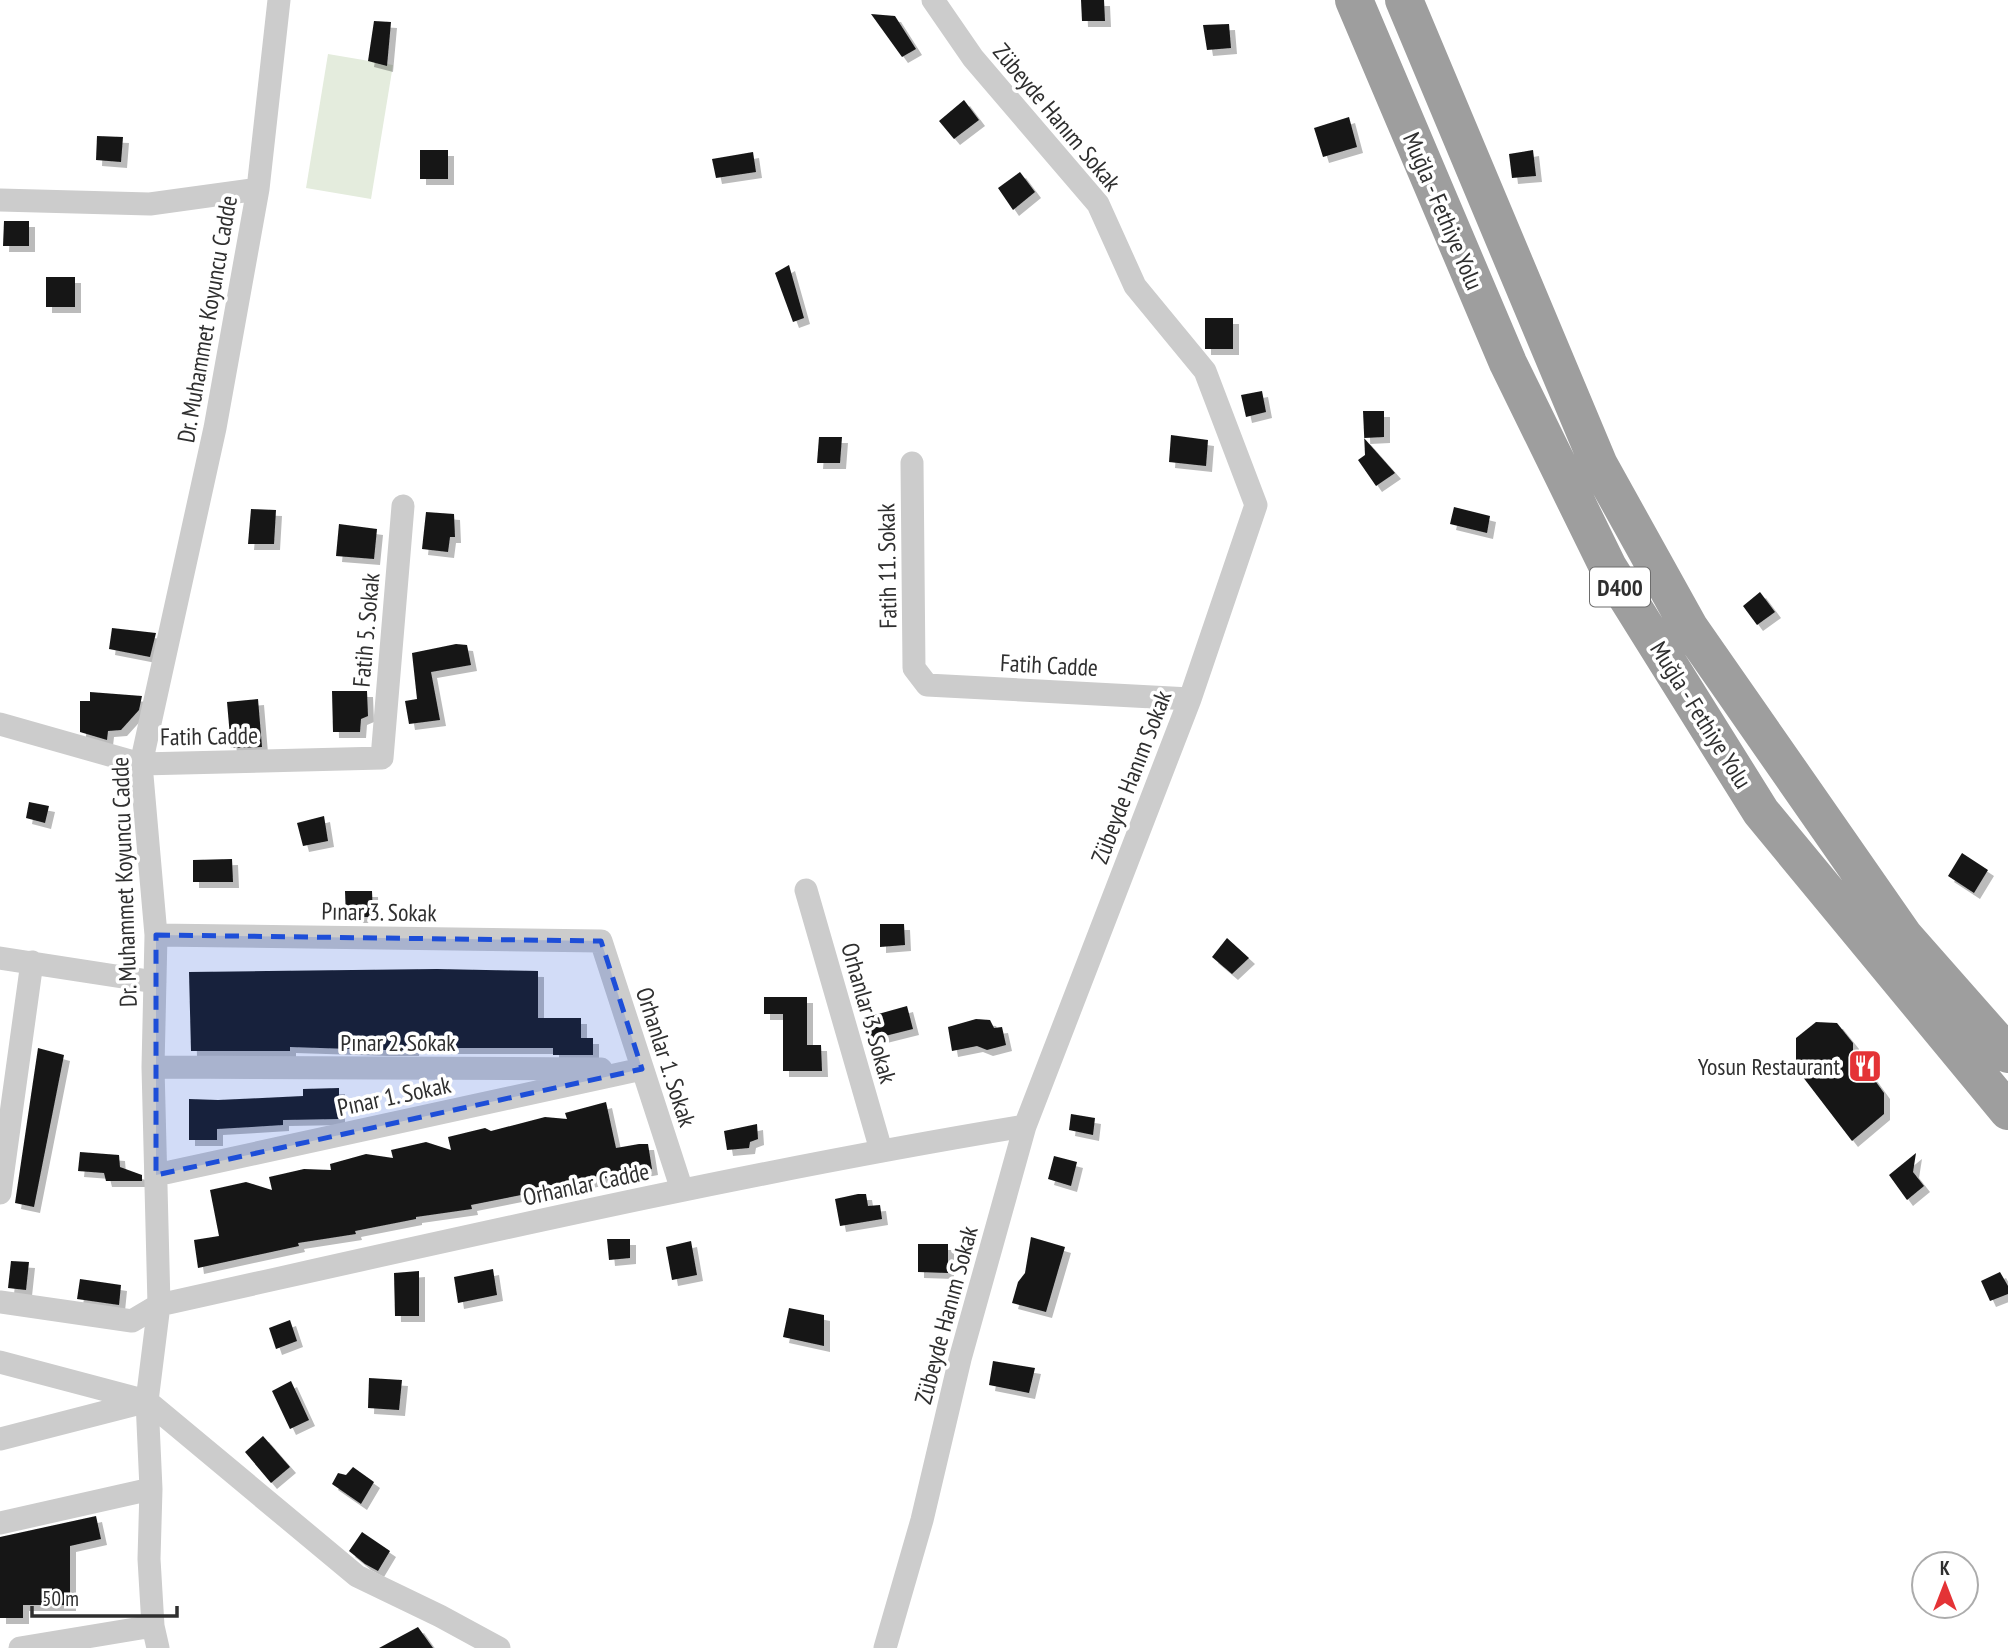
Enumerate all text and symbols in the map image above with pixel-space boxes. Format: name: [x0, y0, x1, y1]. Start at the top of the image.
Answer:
street label: Zübeyde Hanım Sokak: [986, 37, 1128, 198]
street label: Muğla - Fethiye Yolu: [1396, 128, 1490, 294]
street label: Dr. Muhammet Koyuncu Cadde: [170, 193, 244, 445]
street label: Fatih 11. Sokak: [870, 502, 904, 629]
road number: D400: [1590, 568, 1650, 607]
street label: Fatih 5. Sokak: [346, 571, 386, 688]
street label: Muğla - Fethiye Yolu: [1643, 636, 1759, 794]
street label: Fatih Cadde: [999, 647, 1099, 683]
street label: Zübeyde Hanım Sokak: [1084, 685, 1179, 868]
street label: Fatih Cadde: [160, 720, 258, 752]
street label: Dr. Muhammet Koyuncu Cadde: [104, 756, 144, 1008]
street label: Pınar 3. Sokak: [321, 895, 438, 929]
street label: Orhanlar 3. Sokak: [834, 939, 904, 1087]
street label: Orhanlar 1. Sokak: [629, 983, 703, 1131]
street label: Pınar 2. Sokak: [340, 1027, 456, 1058]
restaurant icon: Yosun Restaurant: [1846, 1047, 1884, 1085]
place label: Yosun Restaurant: [1698, 1051, 1840, 1082]
street label: Pınar 1. Sokak: [334, 1069, 454, 1123]
street label: Orhanlar Cadde: [520, 1156, 652, 1212]
street label: Zübeyde Hanım Sokak: [907, 1222, 985, 1407]
north arrow: [1910, 1550, 1980, 1620]
text: K: [1940, 1556, 1950, 1580]
scale bar: [32, 1574, 177, 1618]
text: 50 m: [42, 1585, 79, 1612]

